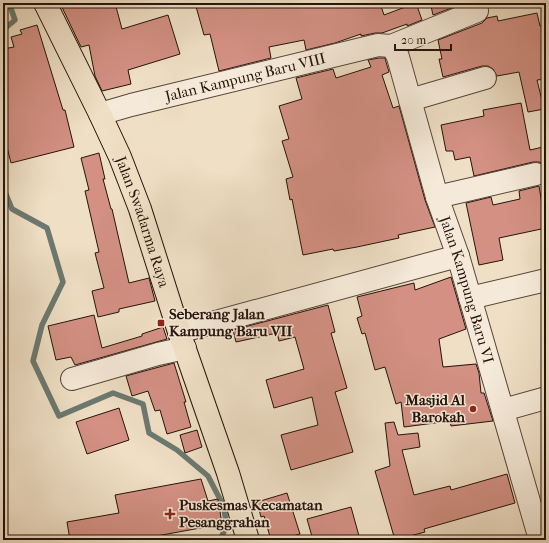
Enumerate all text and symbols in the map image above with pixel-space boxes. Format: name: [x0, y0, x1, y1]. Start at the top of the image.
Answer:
scale bar: [395, 26, 451, 52]
text: 20 m: [401, 33, 426, 47]
street label: Jalan Kampung Baru VIII: [162, 49, 328, 106]
street label: Jalan Swadarma Raya: [111, 153, 174, 291]
street label: Jalan Kampung Baru VI: [435, 213, 498, 366]
place label: Seberang Jalan Kampung Baru VII: [169, 305, 292, 340]
marker: Seberang Jalan Kampung Baru VII: [156, 318, 166, 328]
place label: Masjid Al Barokah: [404, 391, 466, 426]
marker: Masjid Al Barokah: [468, 404, 478, 414]
place label: Puskesmas Kecamatan Pesanggrahan: [179, 496, 323, 531]
marker: Puskesmas Kecamatan Pesanggrahan: [164, 508, 176, 520]

